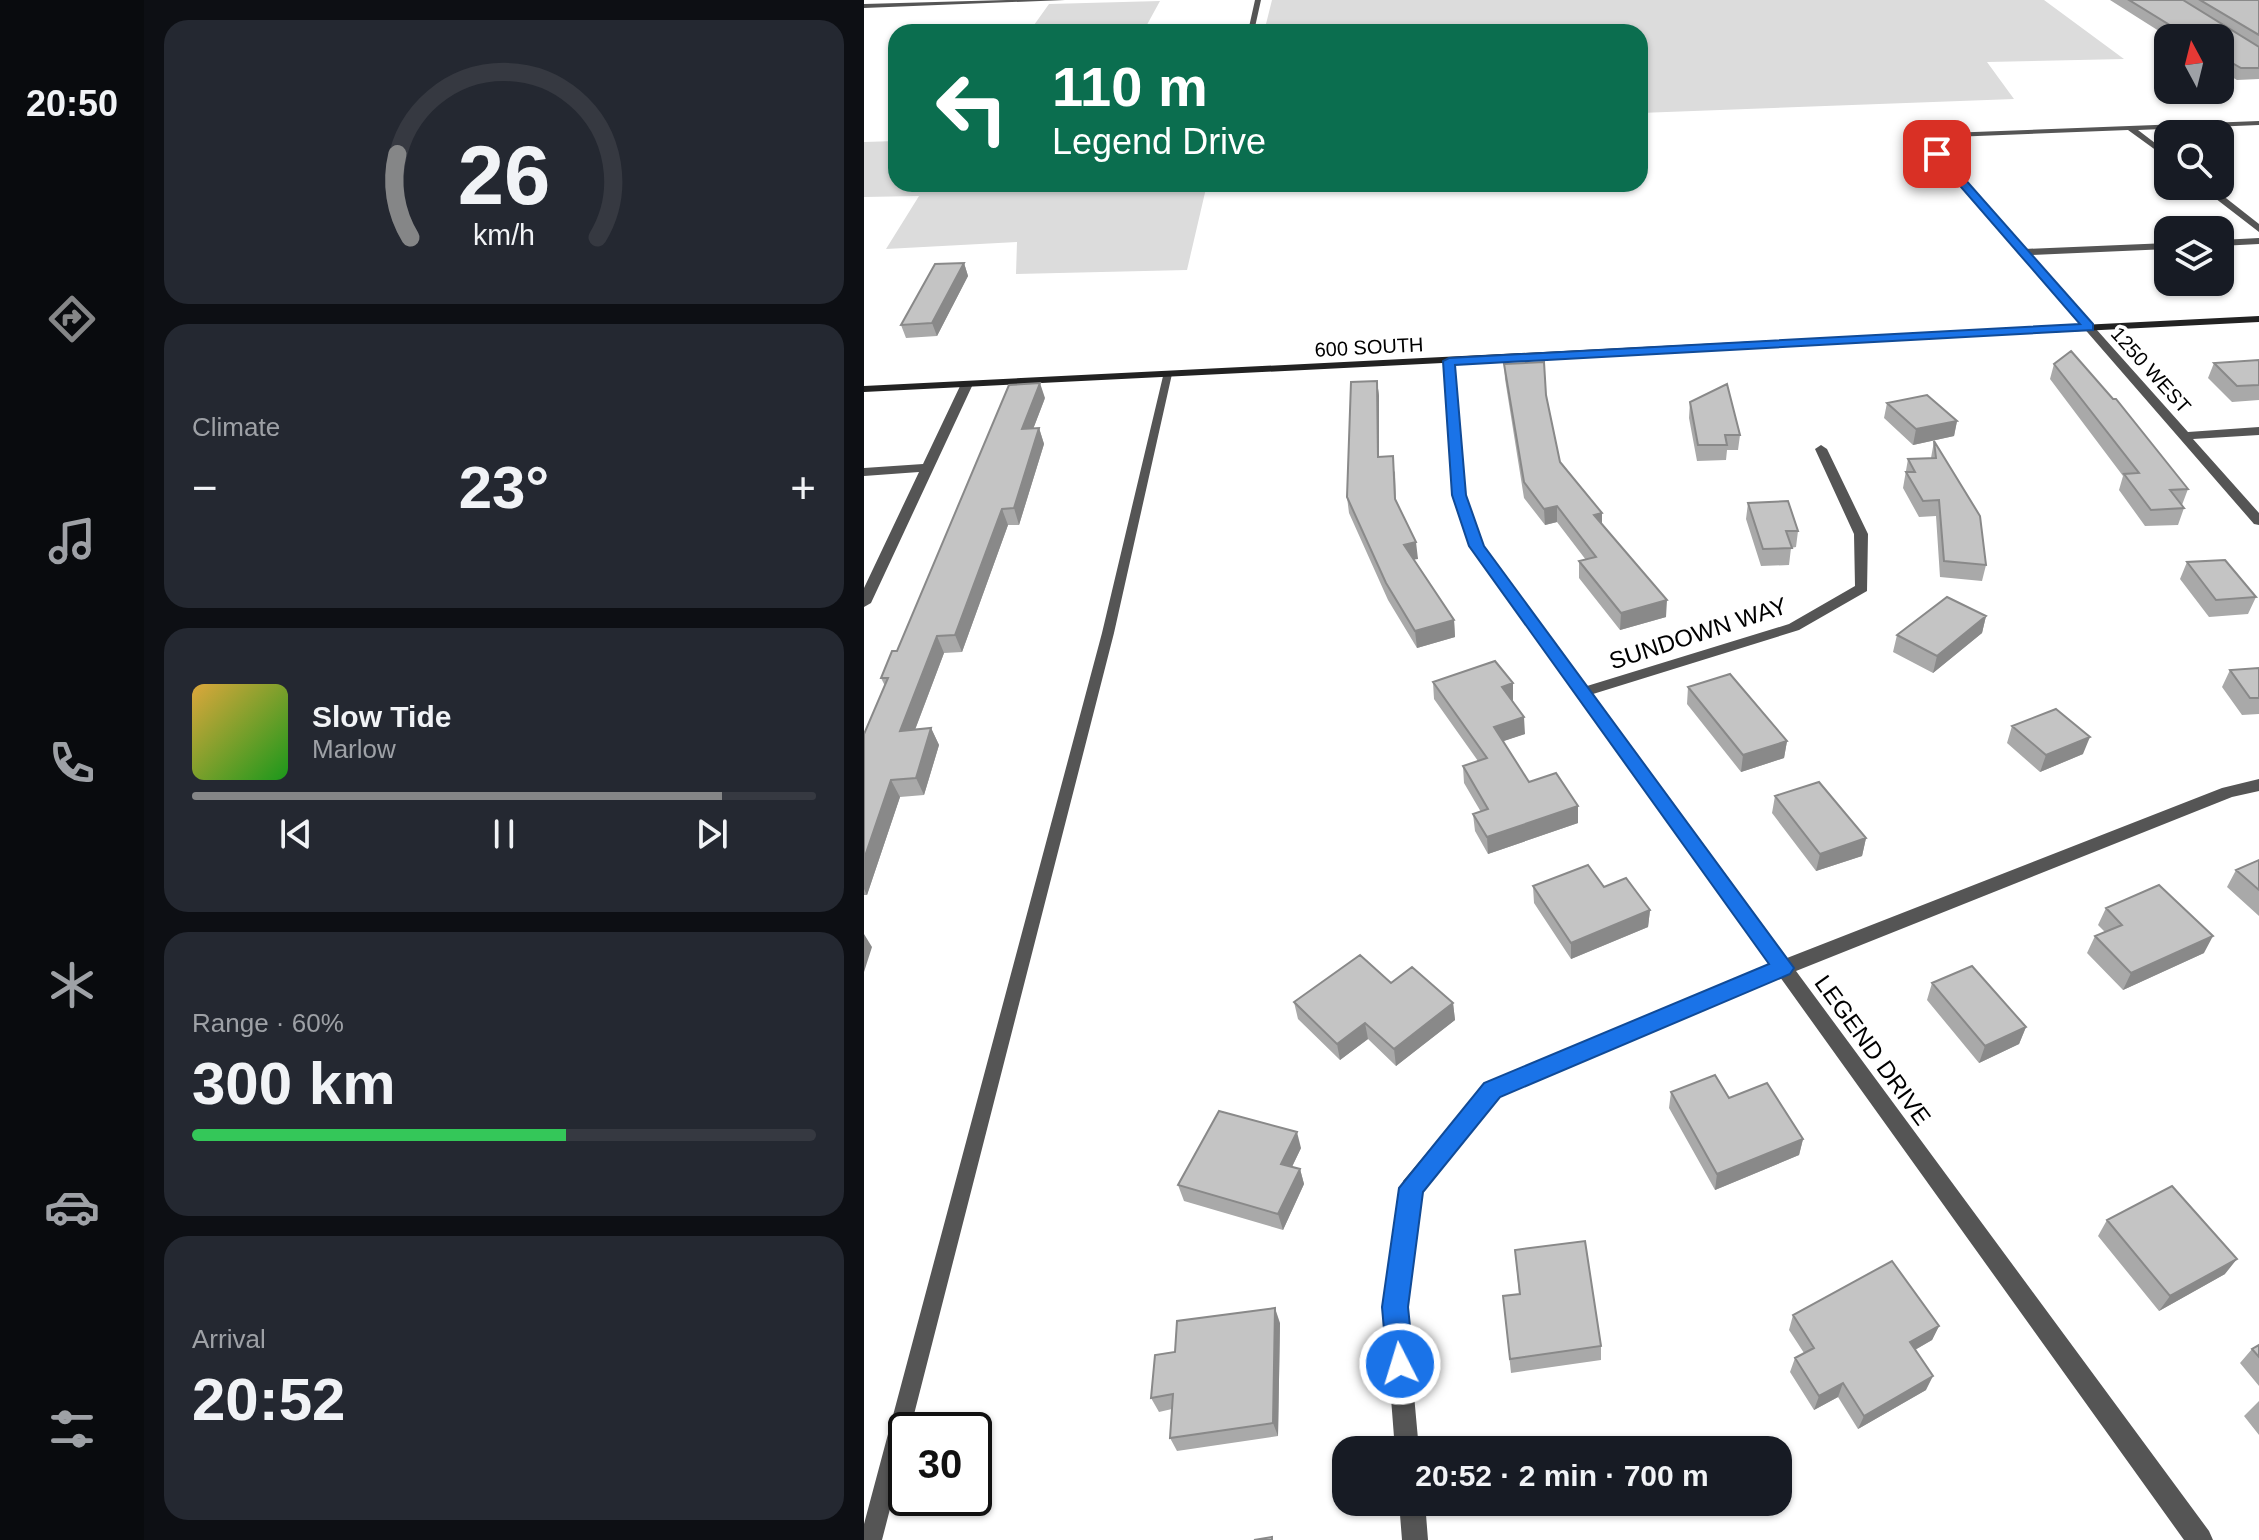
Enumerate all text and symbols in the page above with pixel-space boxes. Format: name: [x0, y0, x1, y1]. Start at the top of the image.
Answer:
north arrow: [2154, 24, 2234, 104]
map controls: [2154, 24, 2234, 296]
text: 110 m: [1052, 55, 1208, 118]
icon: left: [920, 56, 1024, 160]
text: 20:50: [26, 83, 118, 124]
pin: [1903, 120, 1971, 188]
button: search: [2154, 120, 2234, 200]
text: Legend Drive: [1052, 121, 1266, 162]
text: 26: [458, 129, 550, 222]
icon: arrive: [1915, 132, 1959, 176]
button: layers: [2154, 216, 2234, 296]
text: km/h: [473, 219, 535, 251]
icon: directions: [44, 291, 100, 347]
street label: 1250 WEST: [2107, 323, 2195, 417]
street label: 600 SOUTH: [1314, 333, 1424, 361]
text: Climate: [192, 412, 280, 442]
text: 23°: [459, 454, 549, 521]
text: −: [192, 463, 218, 512]
text: +: [790, 463, 816, 512]
icon: music: [44, 513, 100, 569]
street label: SUNDOWN WAY: [1606, 592, 1790, 674]
text: Slow Tide: [312, 700, 451, 733]
text: Marlow: [312, 734, 396, 764]
icon: phone: [44, 735, 100, 791]
icon: previous: [274, 812, 318, 856]
icon: pause: [482, 812, 526, 856]
icon: next: [690, 812, 734, 856]
icon: climate: [44, 957, 100, 1013]
street label: LEGEND DRIVE: [1810, 970, 1936, 1130]
text: Range · 60%: [192, 1008, 344, 1038]
text: 300 km: [192, 1050, 396, 1117]
icon: car: [44, 1179, 100, 1235]
position arrow: [1358, 1322, 1442, 1406]
text: Arrival: [192, 1324, 266, 1354]
text: 20:52: [192, 1366, 345, 1433]
icon: filters: [44, 1401, 100, 1457]
speed limit sign: 30: [888, 1412, 992, 1516]
text: 20:52 · 2 min · 700 m: [1415, 1459, 1709, 1492]

